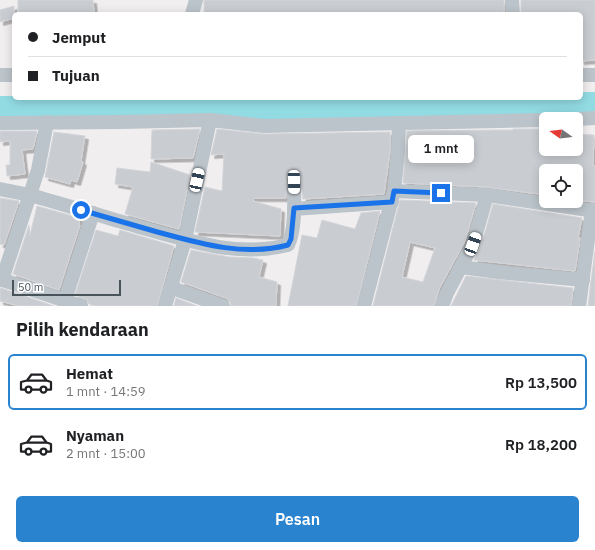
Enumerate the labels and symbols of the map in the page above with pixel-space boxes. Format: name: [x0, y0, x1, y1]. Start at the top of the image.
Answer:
north arrow: [539, 112, 583, 156]
callout: 1 mnt: [408, 135, 474, 163]
car: [189, 167, 205, 193]
car: [288, 170, 300, 194]
route end: [432, 184, 450, 202]
route start: [72, 201, 90, 219]
car: [463, 231, 483, 257]
scale bar: [12, 278, 121, 297]

